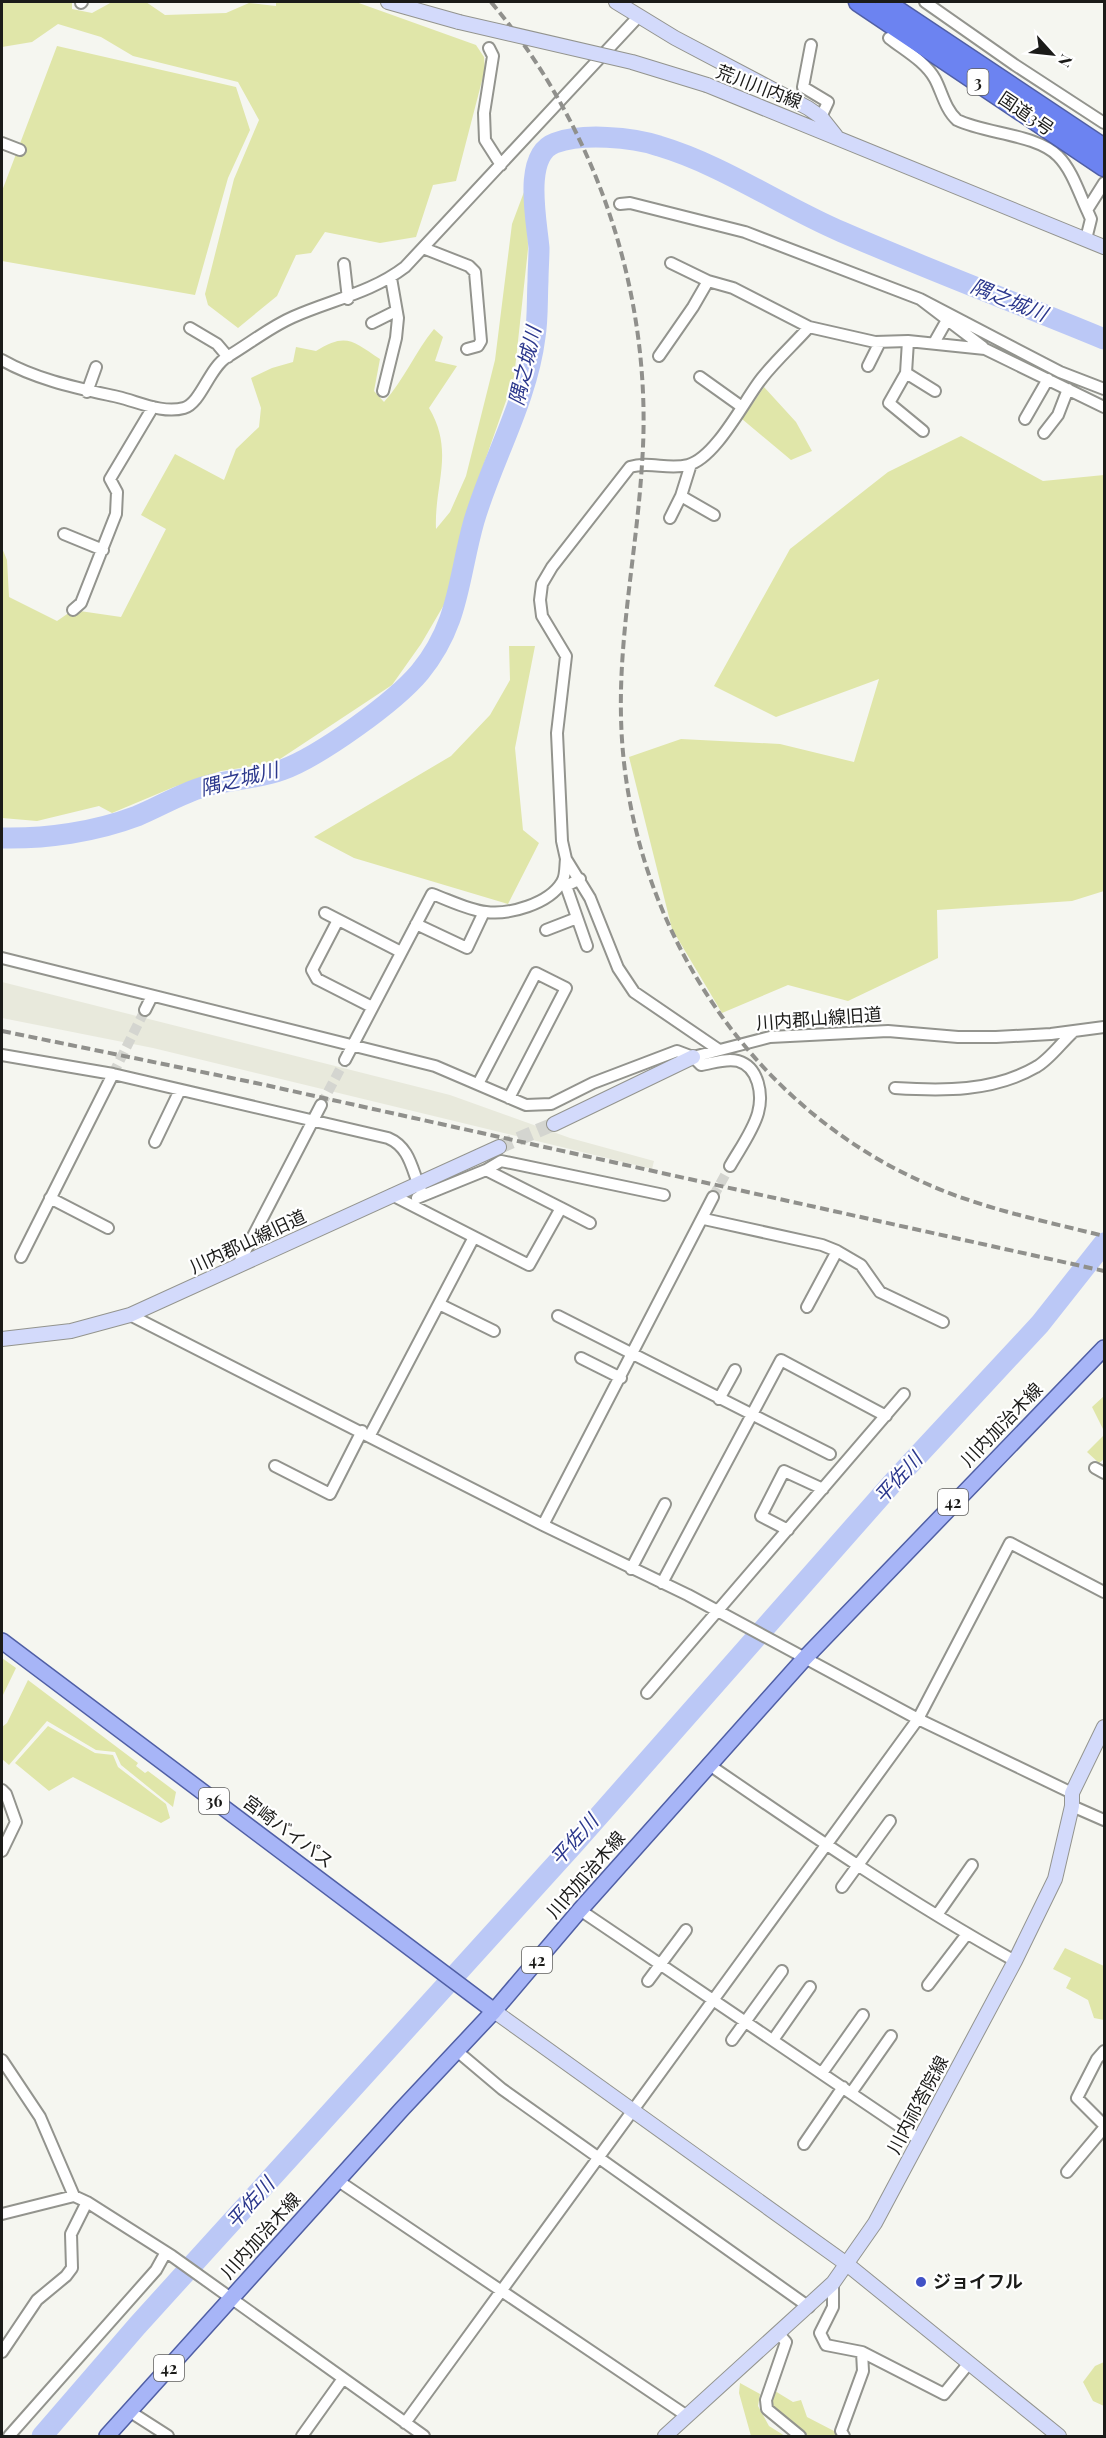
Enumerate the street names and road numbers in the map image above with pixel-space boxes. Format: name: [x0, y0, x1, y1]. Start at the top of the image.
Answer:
street label: 荒川川内線: [713, 59, 806, 113]
road number: 3: [968, 69, 988, 95]
street label: 国道3号: [994, 86, 1059, 140]
street label: 川内郡山線旧道: [755, 1002, 883, 1034]
street label: 川内郡山線旧道: [185, 1204, 310, 1279]
street label: 川内加治木線: [955, 1377, 1047, 1471]
road number: 42: [938, 1489, 968, 1515]
road number: 36: [199, 1788, 229, 1814]
street label: 宮崎バイパス: [238, 1789, 339, 1873]
street label: 川内加治木線: [541, 1826, 630, 1923]
road number: 42: [522, 1947, 552, 1973]
street label: 川内祁答院線: [881, 2051, 953, 2158]
street label: 川内加治木線: [215, 2187, 305, 2283]
road number: 42: [154, 2355, 184, 2381]

